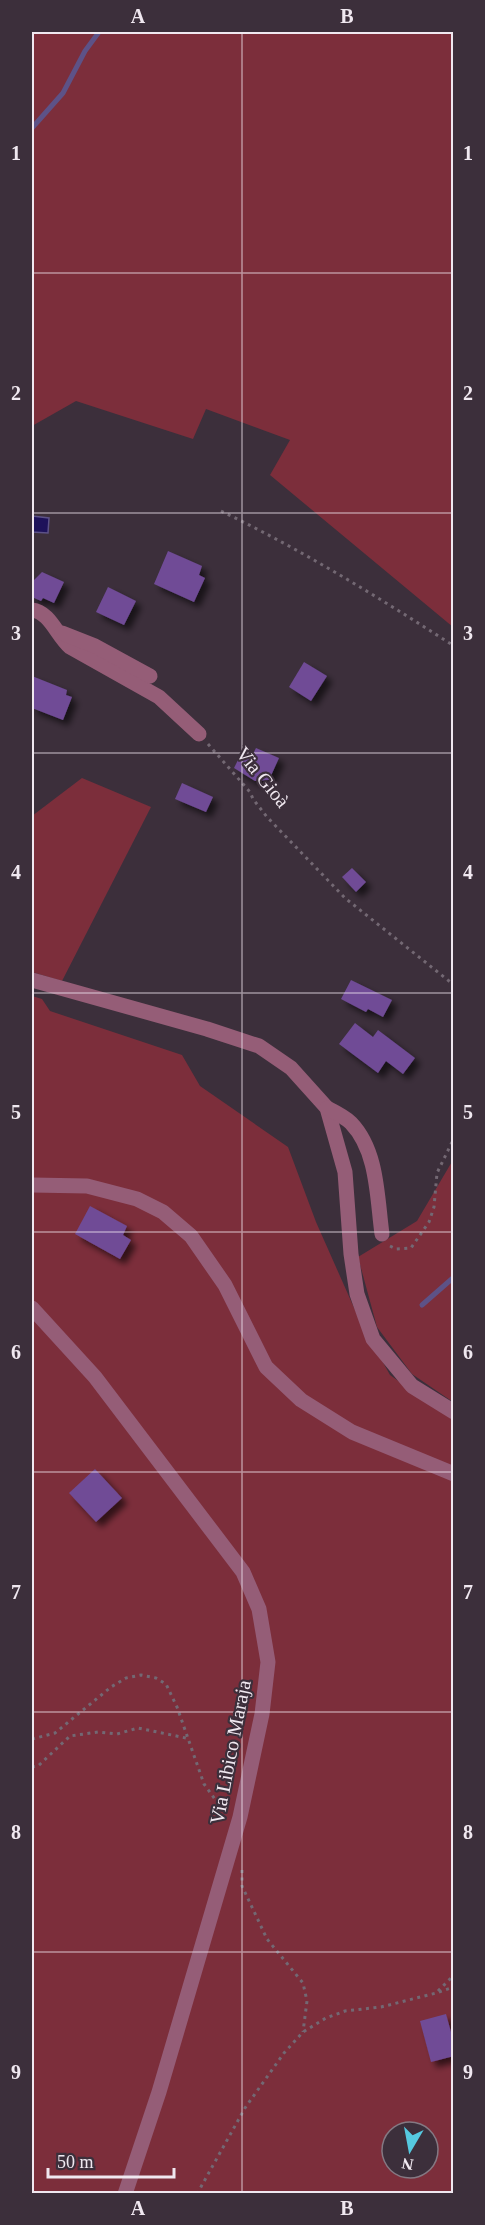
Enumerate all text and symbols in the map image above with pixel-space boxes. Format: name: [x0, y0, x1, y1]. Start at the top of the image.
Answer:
text: A: [131, 5, 146, 27]
text: B: [340, 5, 354, 27]
text: 1: [11, 142, 21, 164]
text: 1: [463, 142, 473, 164]
text: 2: [11, 382, 21, 404]
text: 2: [463, 382, 473, 404]
text: 3: [11, 622, 21, 644]
text: 3: [463, 622, 473, 644]
street label: Via Gioà: [232, 742, 294, 812]
text: 4: [11, 861, 21, 883]
text: 4: [463, 861, 473, 883]
text: 5: [11, 1101, 21, 1123]
text: 5: [463, 1101, 473, 1123]
text: 6: [11, 1341, 21, 1363]
text: 6: [463, 1341, 473, 1363]
text: 7: [11, 1581, 21, 1603]
text: 7: [463, 1581, 473, 1603]
street label: Via Libico Maraja: [205, 1678, 256, 1826]
text: 8: [11, 1821, 21, 1843]
text: 8: [463, 1821, 473, 1843]
text: 9: [11, 2061, 21, 2083]
text: 9: [463, 2061, 473, 2083]
north arrow: [380, 2120, 440, 2180]
scale bar: [48, 2141, 174, 2179]
text: 50 m: [57, 2152, 94, 2172]
text: N: [400, 2155, 415, 2174]
text: A: [131, 2197, 146, 2219]
text: B: [340, 2197, 354, 2219]

